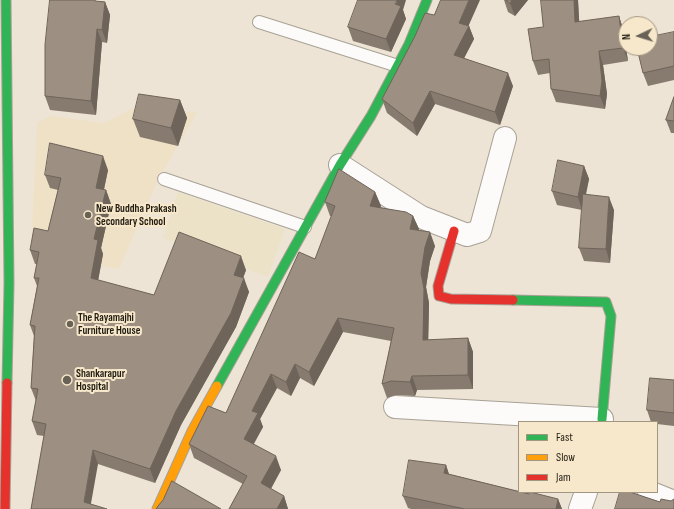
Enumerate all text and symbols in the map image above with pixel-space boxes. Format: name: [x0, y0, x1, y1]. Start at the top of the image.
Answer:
north arrow: [618, 16, 658, 56]
text: N: [620, 33, 633, 40]
place label: New Buddha Prakash Secondary School: [96, 202, 177, 228]
marker: New Buddha Prakash Secondary School: [83, 210, 93, 220]
place label: The Rayamajhi Furniture House: [78, 311, 140, 337]
marker: The Rayamajhi Furniture House: [65, 319, 75, 329]
place label: Shankarapur Hospital: [76, 367, 125, 393]
marker: Shankarapur Hospital: [61, 374, 73, 386]
legend: [518, 421, 658, 493]
text: Fast: [556, 430, 573, 445]
text: Slow: [556, 450, 575, 465]
text: Jam: [556, 470, 571, 485]

